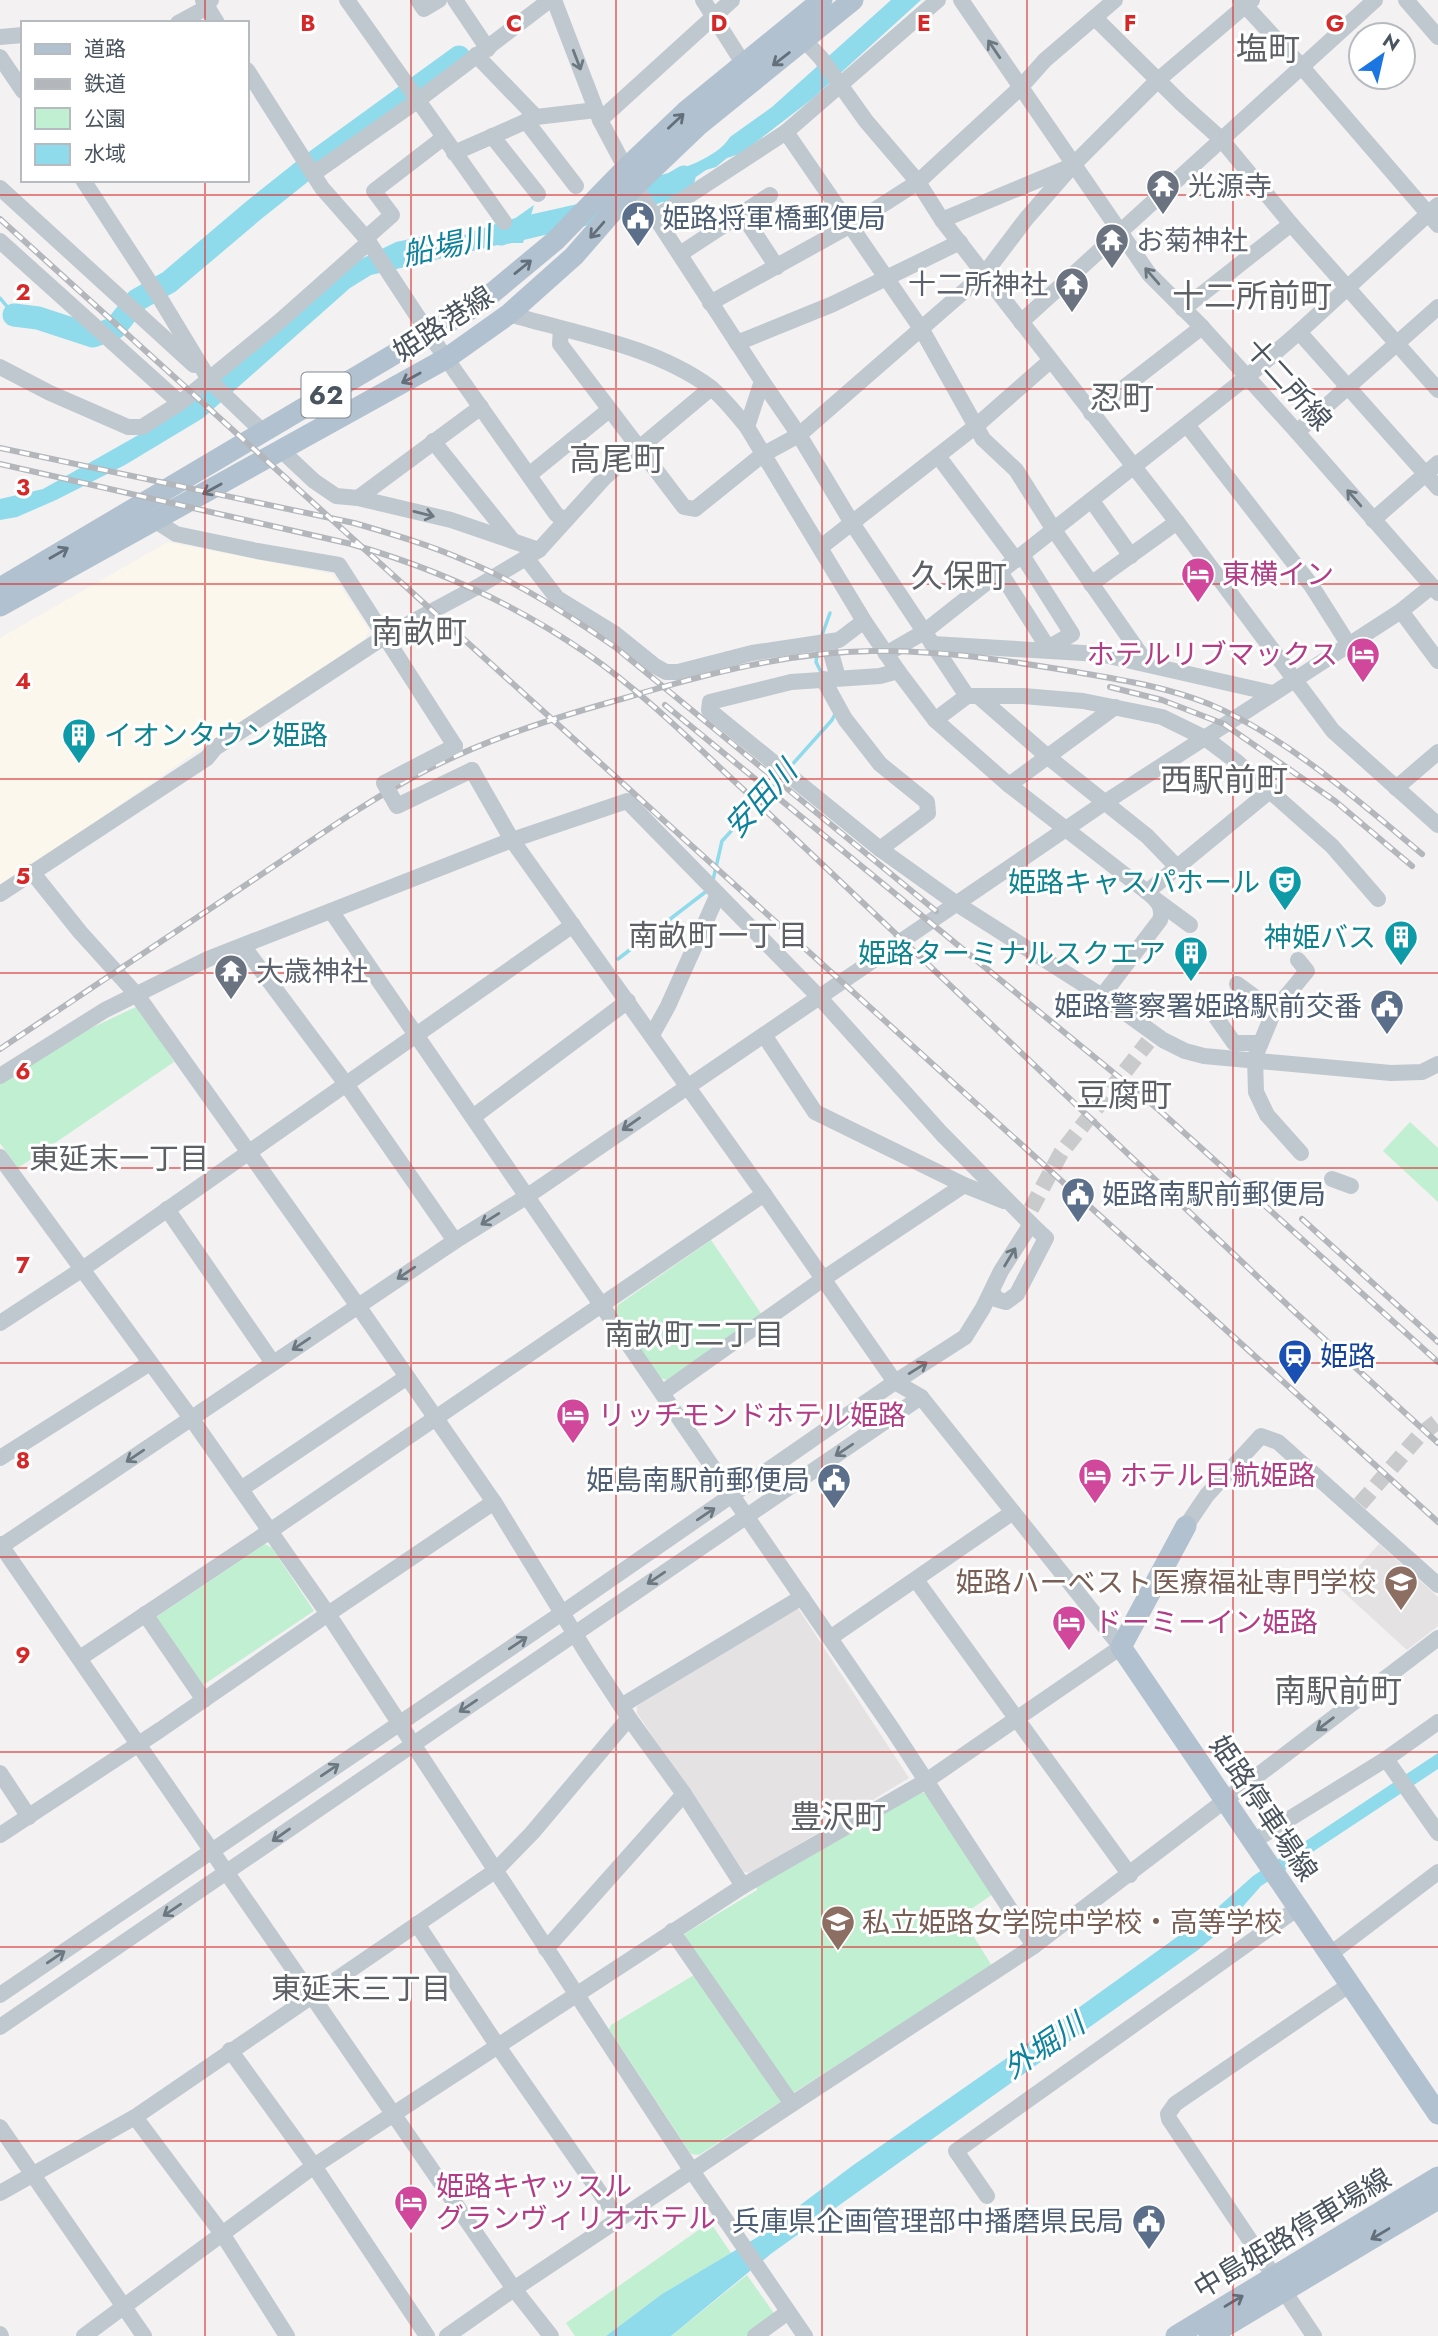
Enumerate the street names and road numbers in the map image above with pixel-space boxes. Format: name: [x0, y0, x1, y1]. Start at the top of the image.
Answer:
street label: 姫路港線: [385, 276, 501, 371]
street label: 十二所線: [1236, 329, 1341, 440]
road number: 62: [302, 372, 350, 418]
street label: 姫路停車場線: [1200, 1727, 1328, 1889]
street label: 中島姫路停車場線: [1186, 2158, 1399, 2309]

